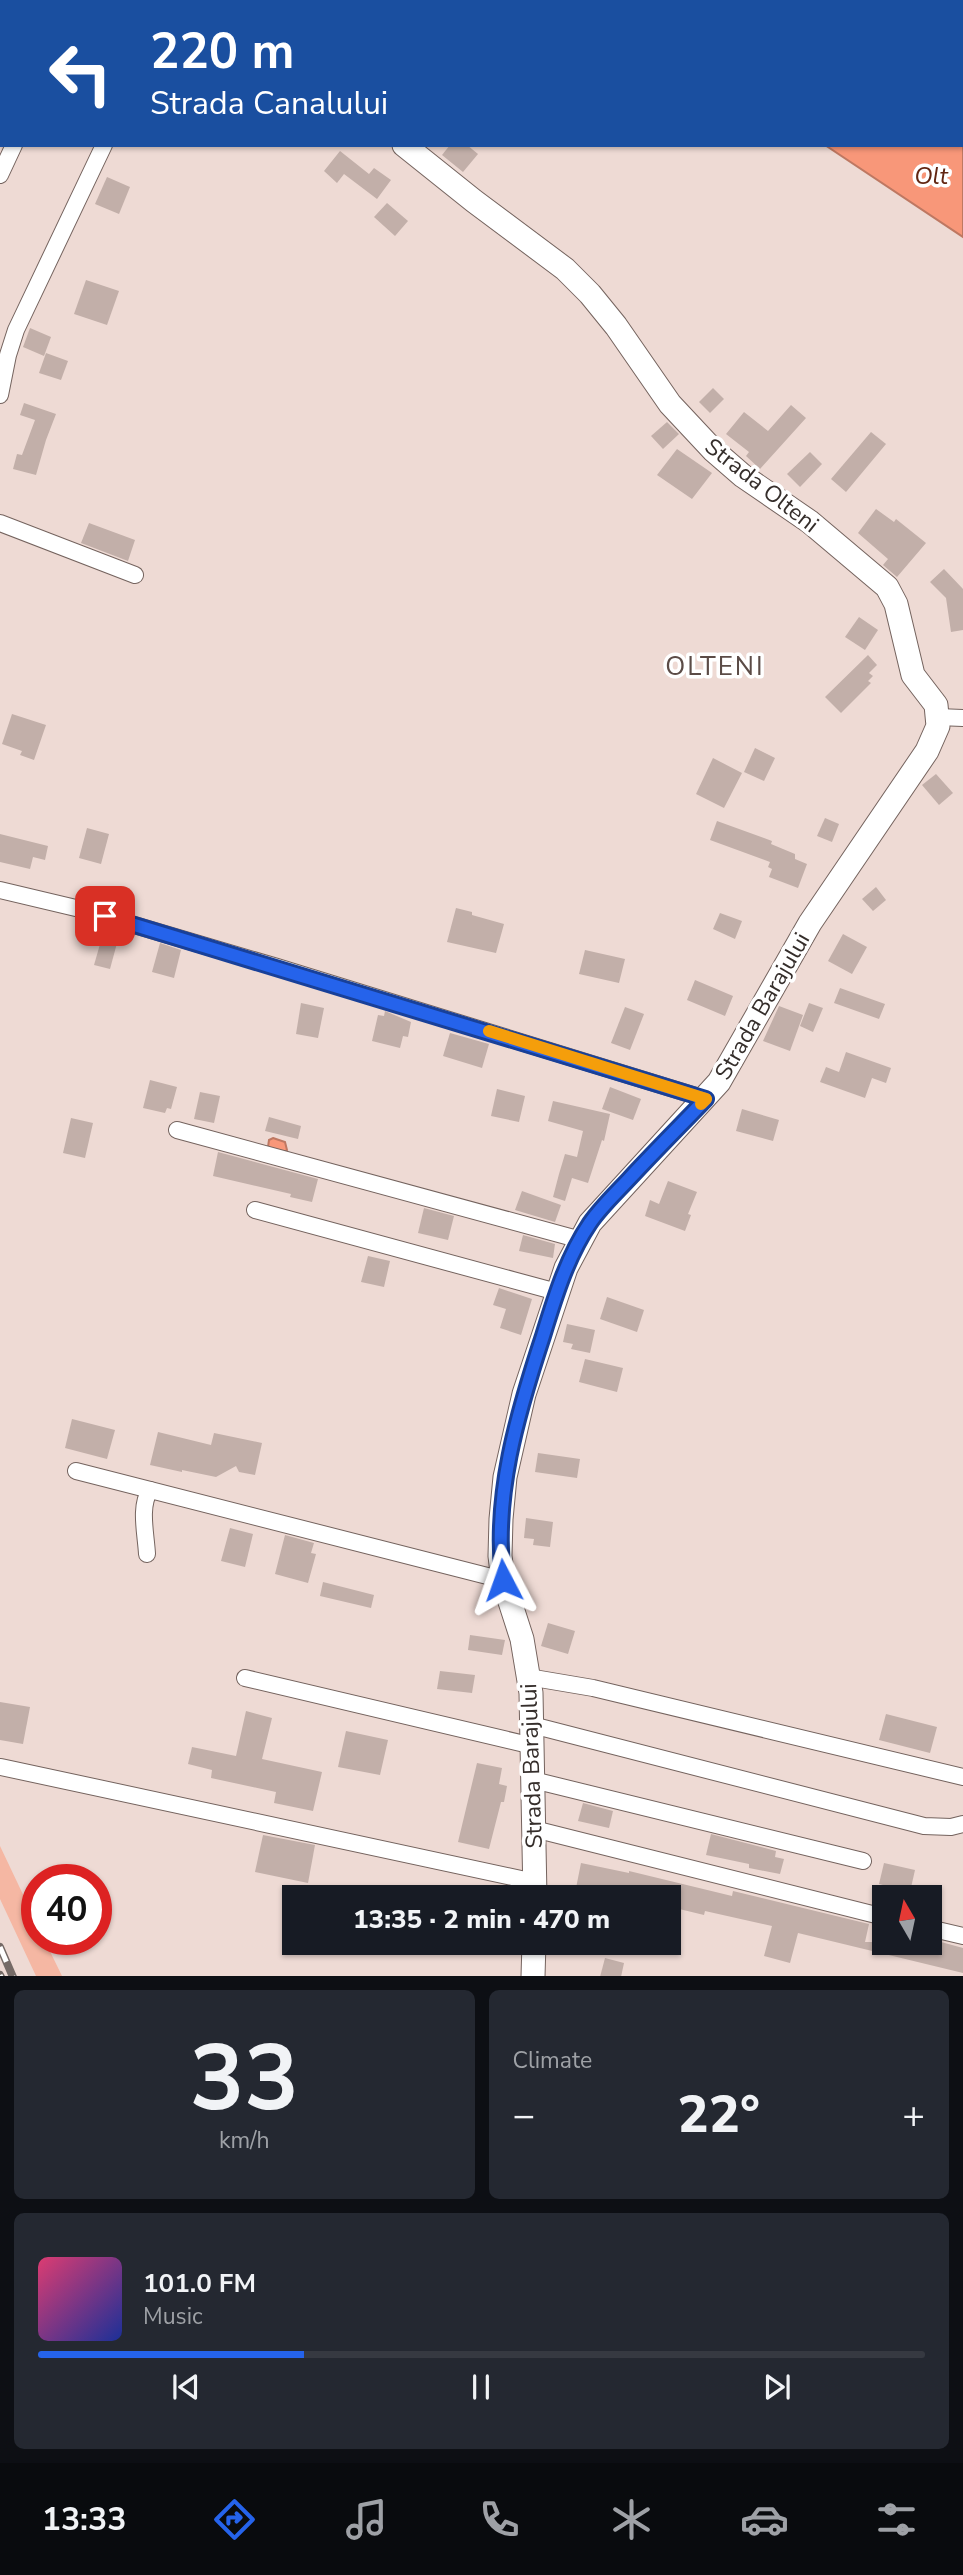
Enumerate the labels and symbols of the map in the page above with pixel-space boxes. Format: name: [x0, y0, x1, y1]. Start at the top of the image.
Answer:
water label: Olt: [914, 160, 948, 192]
street label: Strada Olteni: [698, 431, 825, 540]
district label: OLTENI: [665, 649, 765, 684]
pin: [75, 886, 135, 946]
street label: Strada Barajului: [708, 927, 817, 1086]
position arrow: [466, 1543, 540, 1617]
street label: Strada Barajului: [513, 1683, 550, 1849]
speed limit sign: 40: [21, 1864, 112, 1955]
north arrow: [872, 1885, 942, 1955]

